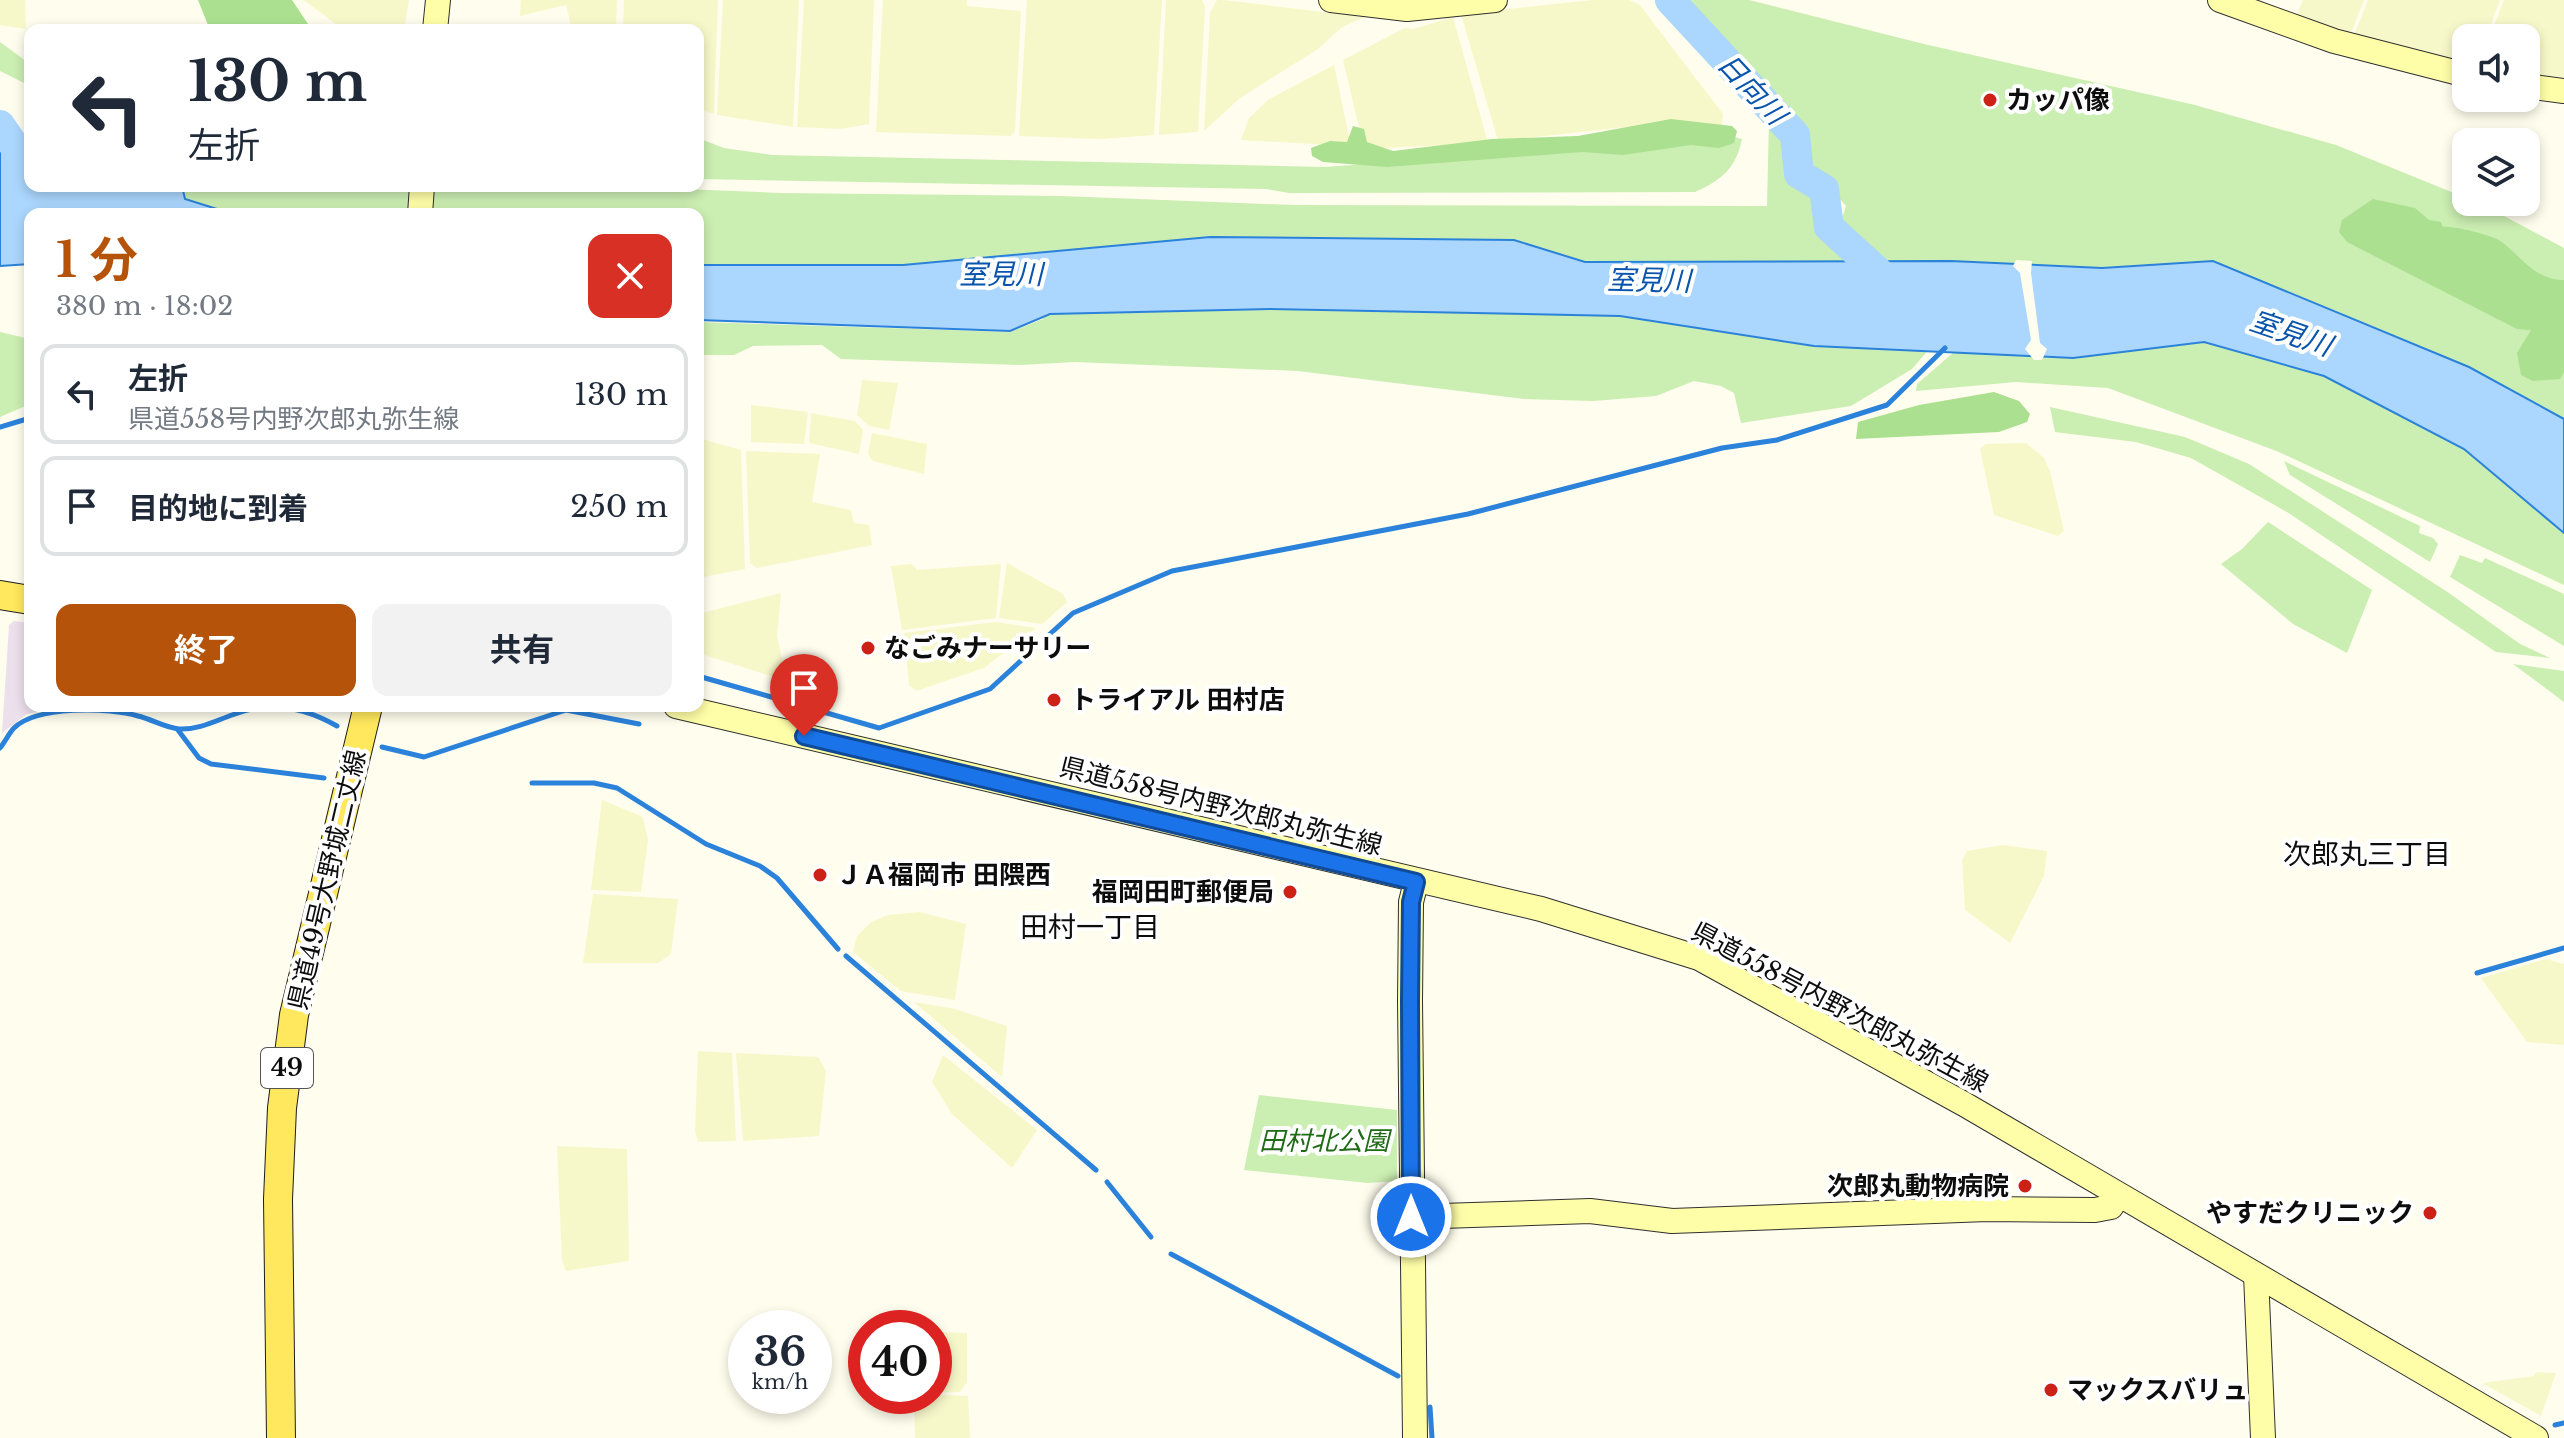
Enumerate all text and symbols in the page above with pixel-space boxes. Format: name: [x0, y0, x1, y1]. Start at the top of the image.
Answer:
map controls: [2452, 24, 2540, 216]
button: sound: [2452, 24, 2540, 112]
text: 130 m: [188, 47, 367, 116]
water label: 日向川: [1710, 47, 1795, 134]
icon: left: [56, 56, 160, 160]
place label: カッパ像: [2006, 84, 2110, 116]
marker: カッパ像: [1981, 91, 1999, 109]
text: 左折: [188, 123, 260, 168]
button: layers: [2452, 128, 2540, 216]
text: 1 分: [56, 230, 138, 290]
button: close: [588, 234, 672, 318]
water label: 室見川: [959, 257, 1046, 292]
water label: 室見川: [1607, 262, 1694, 299]
text: 380 m · 18:02: [56, 290, 233, 322]
water label: 室見川: [2245, 303, 2339, 365]
text: 左折: [128, 360, 188, 397]
icon: left: [60, 372, 104, 416]
text: 130 m: [574, 376, 668, 413]
text: 県道558号内野次郎丸弥生線: [128, 403, 459, 435]
icon: arrive: [60, 484, 104, 528]
text: 250 m: [570, 488, 668, 525]
text: 目的地に到着: [128, 490, 308, 527]
button: 終了: [56, 604, 356, 696]
button: 共有: [372, 604, 672, 696]
place label: なごみナーサリー: [884, 632, 1091, 664]
marker: なごみナーサリー: [859, 639, 877, 657]
pin: [770, 654, 838, 736]
icon: arrive: [782, 666, 826, 710]
place label: トライアル 田村店: [1070, 684, 1285, 716]
marker: トライアル 田村店: [1045, 691, 1063, 709]
street label: 県道49号大野城二丈線: [281, 747, 373, 1013]
street label: 県道558号内野次郎丸弥生線: [1056, 750, 1386, 862]
district label: 次郎丸三丁目: [2283, 837, 2451, 872]
place label: ＪＡ福岡市 田隈西: [836, 859, 1051, 891]
marker: ＪＡ福岡市 田隈西: [811, 866, 829, 884]
place label: 福岡田町郵便局: [1092, 876, 1274, 908]
marker: 福岡田町郵便局: [1281, 883, 1299, 901]
district label: 田村一丁目: [1020, 910, 1160, 945]
street label: 県道558号内野次郎丸弥生線: [1686, 915, 1994, 1099]
road number: 49: [261, 1048, 313, 1088]
park label: 田村北公園: [1259, 1125, 1393, 1157]
place label: 次郎丸動物病院: [1827, 1170, 2009, 1202]
position arrow: [1369, 1175, 1453, 1259]
marker: 次郎丸動物病院: [2016, 1177, 2034, 1195]
place label: やすだクリニック: [2206, 1197, 2414, 1229]
marker: やすだクリニック: [2421, 1204, 2439, 1222]
speed limit sign: 40: [848, 1310, 952, 1414]
text: 36: [754, 1327, 806, 1377]
text: km/h: [752, 1370, 808, 1394]
place label: マックスバリュ: [2067, 1374, 2248, 1406]
marker: マックスバリュ: [2042, 1381, 2060, 1399]

